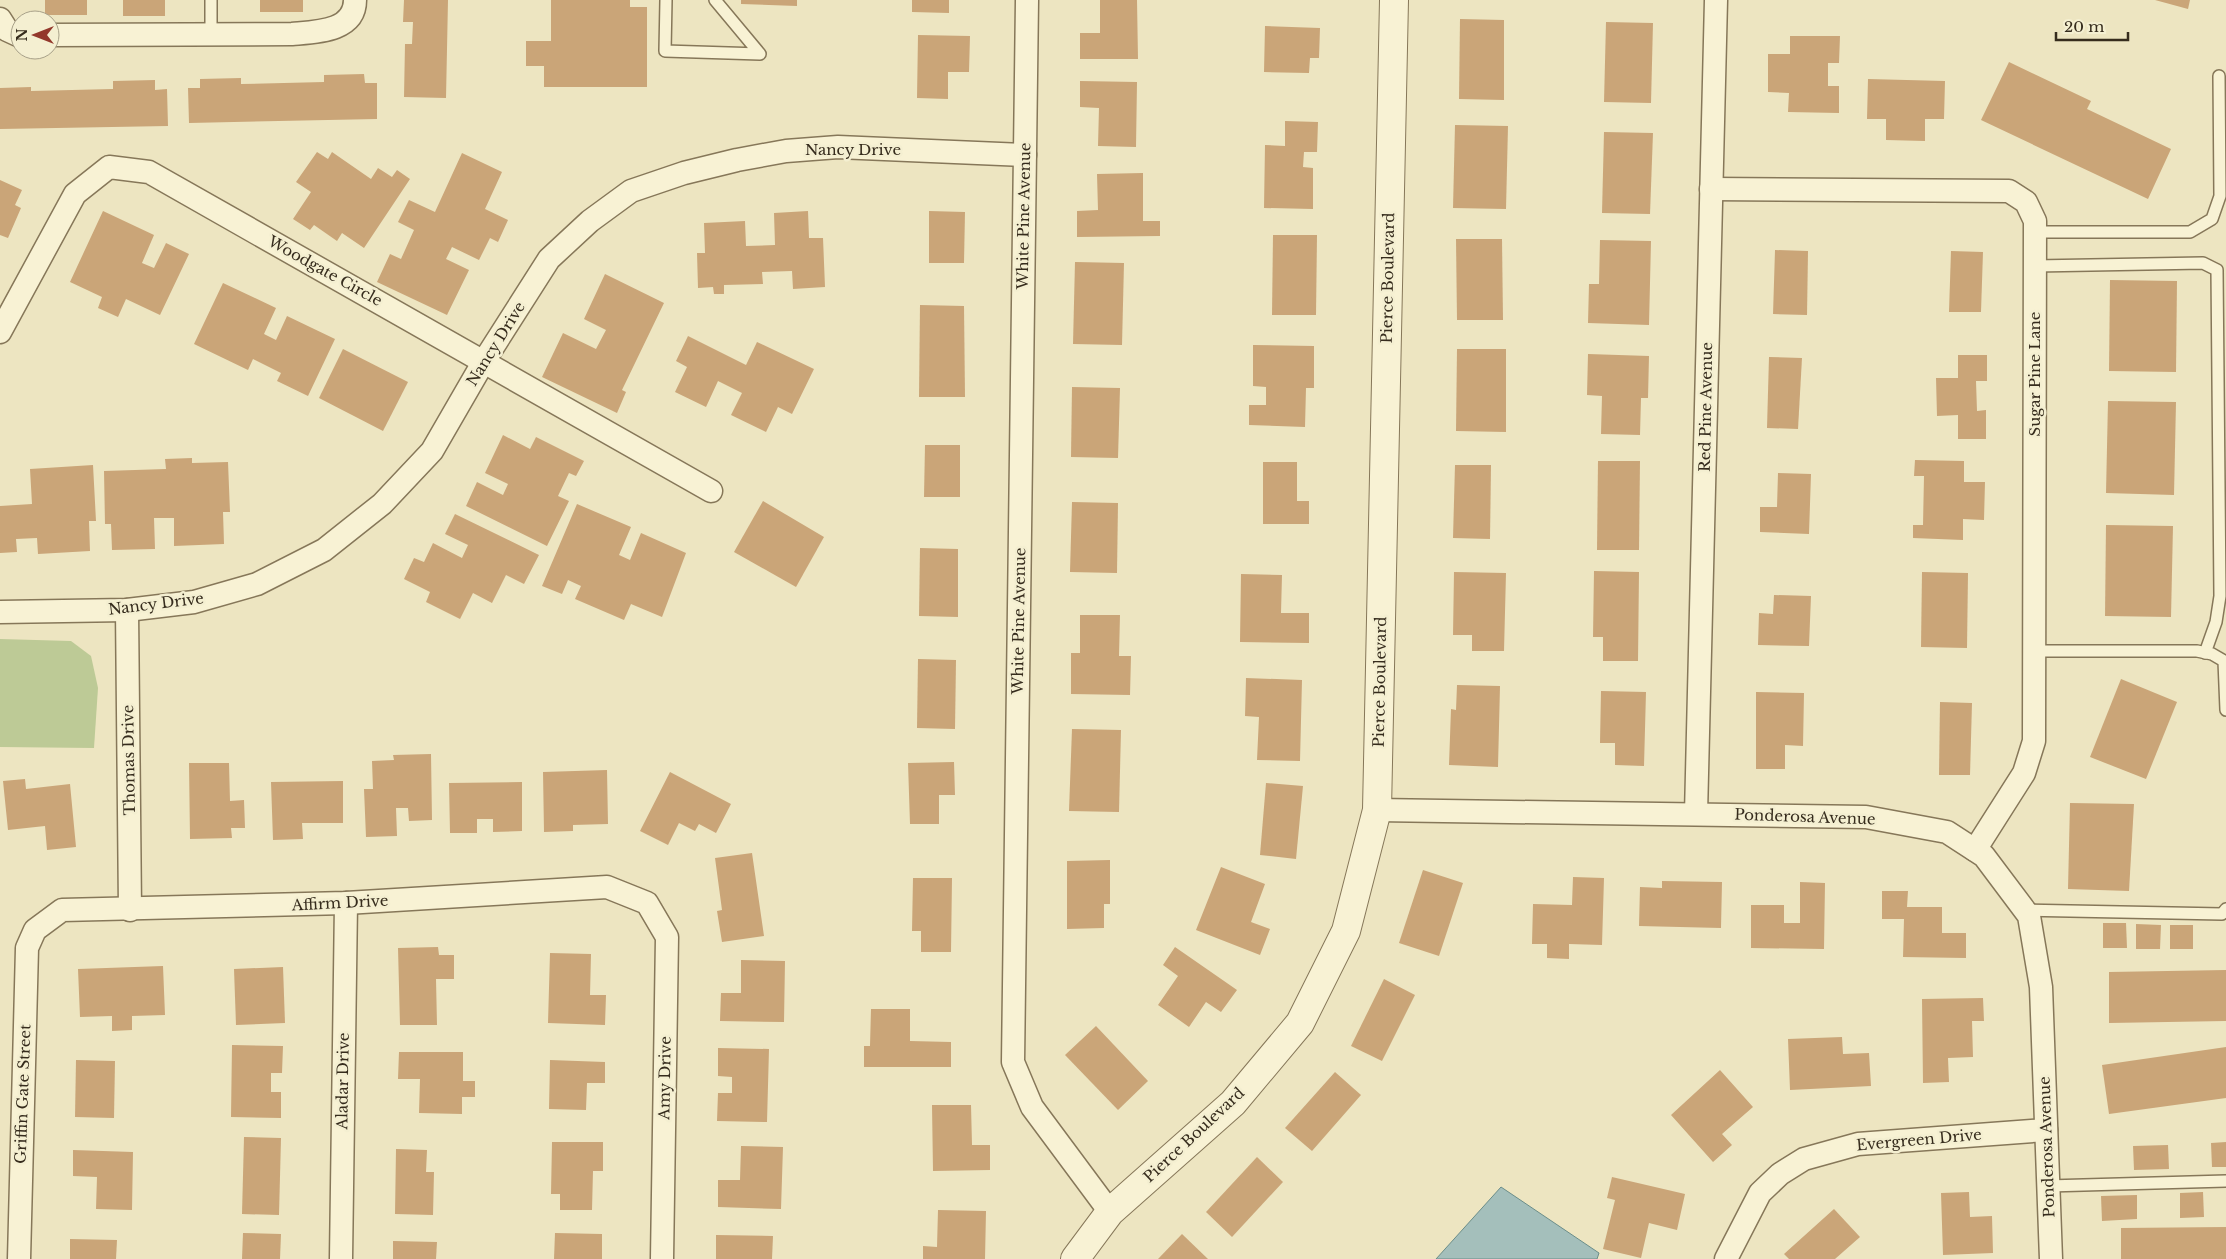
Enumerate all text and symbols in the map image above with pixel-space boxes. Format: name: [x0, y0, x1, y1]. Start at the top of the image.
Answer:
north arrow: [10, 10, 60, 60]
scale bar: [2056, 10, 2128, 42]
text: 20 m: [2064, 17, 2104, 36]
text: N: [13, 28, 31, 42]
street label: Nancy Drive: [805, 140, 901, 159]
street label: White Pine Avenue: [1013, 142, 1034, 291]
street label: Pierce Boulevard: [1377, 212, 1398, 344]
street label: Woodgate Circle: [264, 231, 386, 310]
street label: Nancy Drive: [462, 298, 529, 389]
street label: Sugar Pine Lane: [2025, 312, 2044, 436]
street label: Red Pine Avenue: [1695, 342, 1716, 472]
street label: White Pine Avenue: [1008, 547, 1029, 696]
street label: Nancy Drive: [107, 588, 205, 619]
street label: Pierce Boulevard: [1369, 616, 1390, 748]
street label: Thomas Drive: [118, 705, 139, 815]
street label: Ponderosa Avenue: [1734, 805, 1876, 828]
street label: Affirm Drive: [290, 890, 389, 915]
street label: Griffin Gate Street: [11, 1024, 34, 1164]
street label: Aladar Drive: [332, 1032, 353, 1131]
street label: Amy Drive: [654, 1036, 675, 1121]
street label: Ponderosa Avenue: [2035, 1076, 2058, 1218]
street label: Pierce Boulevard: [1139, 1083, 1248, 1186]
street label: Evergreen Drive: [1855, 1125, 1982, 1154]

